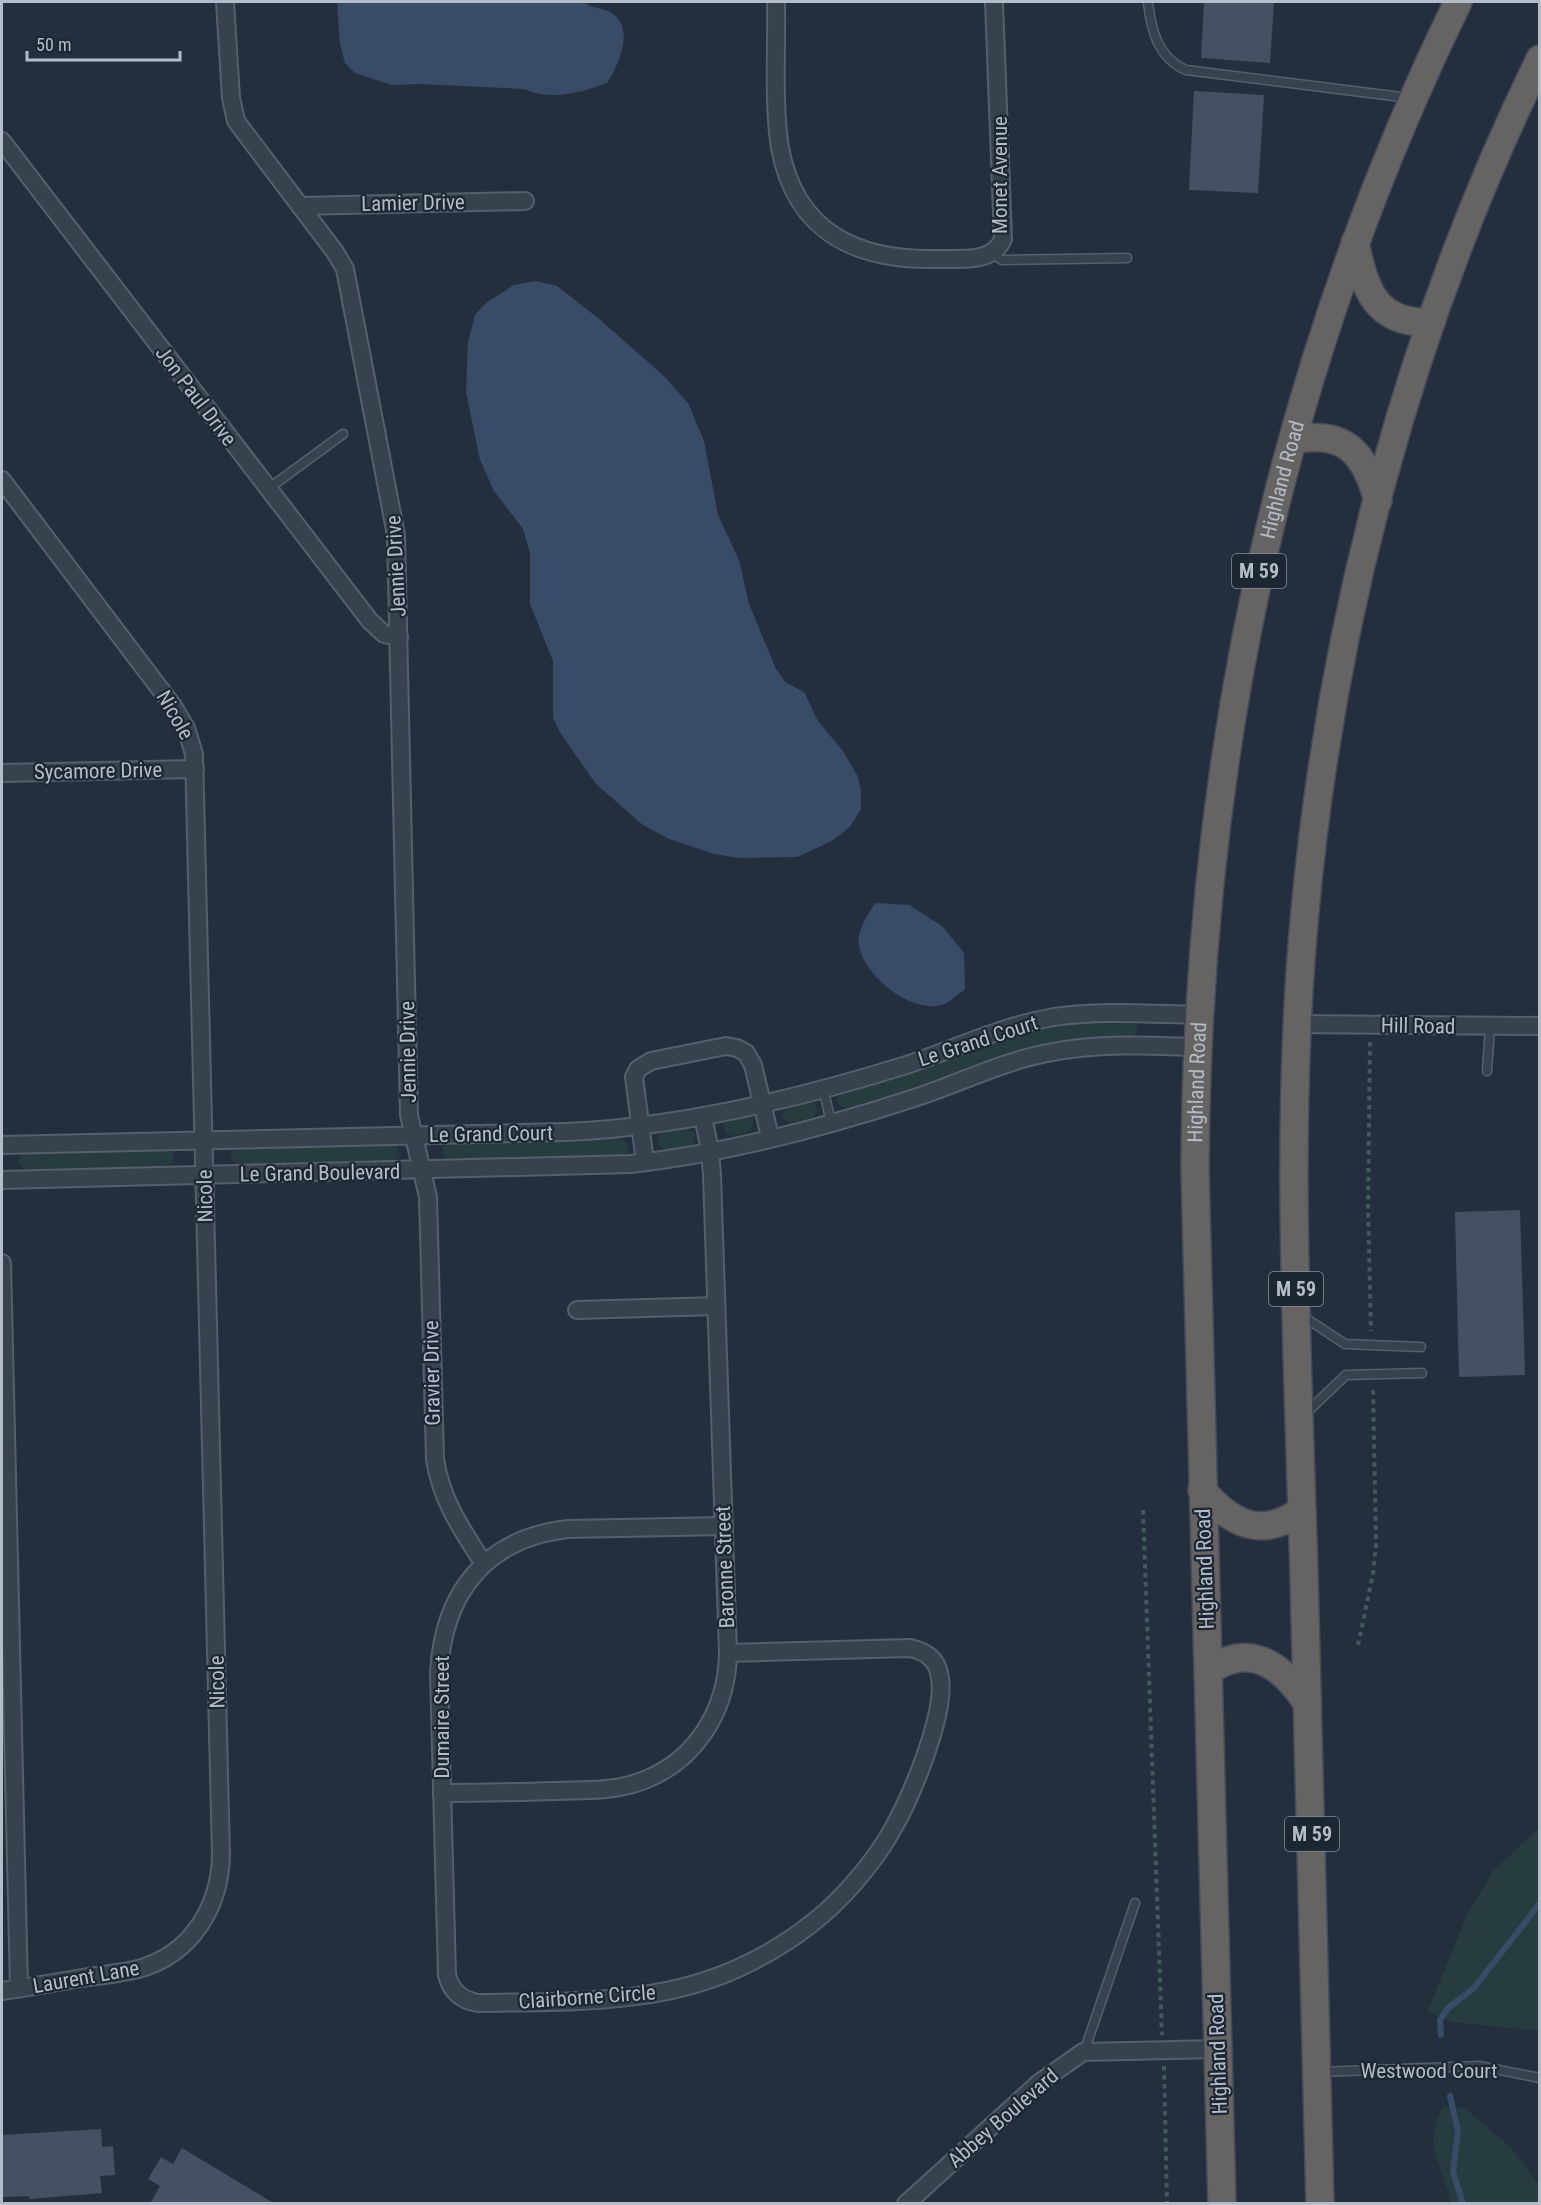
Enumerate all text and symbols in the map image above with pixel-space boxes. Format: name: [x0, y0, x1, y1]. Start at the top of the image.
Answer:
scale bar: [27, 24, 180, 62]
text: 50 m: [36, 34, 71, 55]
street label: Monet Avenue: [988, 116, 1012, 234]
street label: Lamier Drive: [361, 190, 465, 216]
street label: Jon Paul Drive: [151, 341, 241, 451]
street label: Highland Road: [1256, 418, 1309, 541]
street label: Jennie Drive: [381, 514, 411, 617]
road number: M 59: [1232, 554, 1286, 588]
street label: Nicole: [151, 686, 199, 744]
street label: Sycamore Drive: [34, 758, 163, 784]
street label: Jennie Drive: [395, 1001, 421, 1103]
street label: Le Grand Court: [915, 1010, 1041, 1072]
street label: Hill Road: [1381, 1013, 1455, 1039]
street label: Highland Road: [1183, 1021, 1211, 1143]
street label: Le Grand Court: [429, 1121, 553, 1147]
street label: Le Grand Boulevard: [239, 1160, 401, 1186]
street label: Nicole: [193, 1169, 217, 1223]
road number: M 59: [1269, 1272, 1323, 1306]
street label: Gravier Drive: [419, 1320, 445, 1426]
street label: Baronne Street: [711, 1505, 739, 1629]
street label: Highland Road: [1191, 1508, 1219, 1630]
street label: Nicole: [205, 1655, 229, 1709]
street label: Dumaire Street: [430, 1656, 454, 1778]
road number: M 59: [1285, 1817, 1339, 1851]
street label: Laurent Lane: [31, 1956, 141, 1998]
street label: Clairborne Circle: [518, 1980, 657, 2014]
street label: Highland Road: [1204, 1993, 1232, 2115]
street label: Westwood Court: [1360, 2059, 1498, 2083]
street label: Abbey Boulevard: [943, 2064, 1063, 2172]

